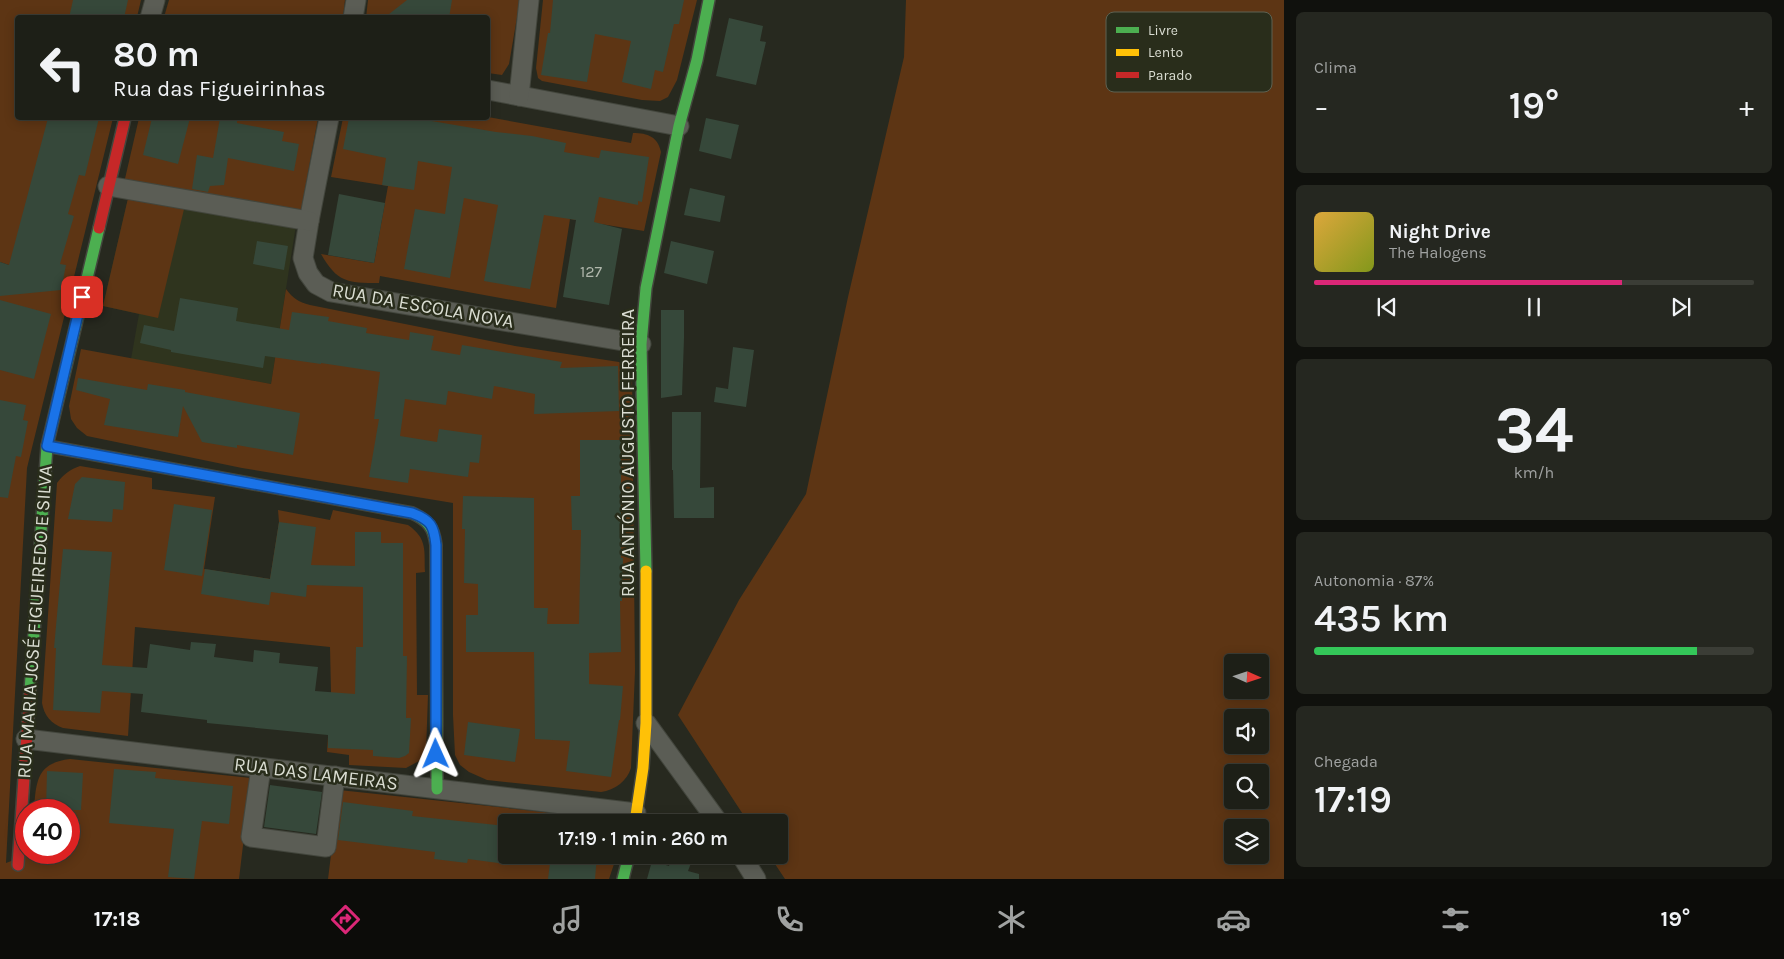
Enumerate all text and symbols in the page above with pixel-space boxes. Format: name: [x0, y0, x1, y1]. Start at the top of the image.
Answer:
legend: [1106, 12, 1272, 92]
text: Livre: [1148, 22, 1178, 39]
text: 80 m: [113, 34, 200, 75]
icon: left: [30, 35, 95, 100]
text: Lento: [1148, 44, 1183, 61]
text: Clima: [1314, 58, 1357, 77]
text: Parado: [1148, 67, 1192, 84]
text: Rua das Figueirinhas: [113, 76, 325, 102]
text: 19°: [1509, 83, 1559, 128]
text: −: [1314, 90, 1329, 123]
text: +: [1739, 90, 1754, 123]
text: Night Drive: [1389, 221, 1491, 243]
text: The Halogens: [1389, 243, 1487, 262]
house number: 127: [580, 262, 603, 281]
pin: [61, 276, 103, 318]
street label: RUA DA ESCOLA NOVA: [331, 279, 516, 333]
icon: arrive: [68, 283, 96, 311]
icon: previous: [1373, 293, 1401, 321]
icon: pause: [1520, 293, 1548, 321]
icon: next: [1667, 293, 1695, 321]
street label: RUA ANTÓNIO AUGUSTO FERREIRA: [616, 309, 639, 597]
text: 34: [1494, 392, 1574, 468]
text: km/h: [1514, 463, 1554, 482]
street label: RUA MARIA JOSÉ FIGUEIREDO E SILVA: [12, 464, 57, 779]
text: Autonomia · 87%: [1314, 571, 1434, 590]
text: 435 km: [1314, 596, 1449, 641]
north arrow: [1224, 654, 1269, 699]
map controls: [1224, 654, 1269, 864]
button: sound: [1224, 709, 1269, 754]
position arrow: [409, 727, 461, 779]
text: Chegada: [1314, 752, 1378, 771]
street label: RUA DAS LAMEIRAS: [233, 753, 399, 795]
button: search: [1224, 764, 1269, 809]
text: 17:19: [1314, 777, 1392, 822]
speed limit sign: 40: [15, 799, 80, 864]
button: layers: [1224, 819, 1269, 864]
text: 17:19 · 1 min · 260 m: [558, 828, 728, 850]
icon: directions: [328, 902, 363, 937]
icon: music: [550, 902, 585, 937]
icon: phone: [772, 902, 807, 937]
icon: climate: [994, 902, 1029, 937]
icon: car: [1216, 902, 1251, 937]
icon: filters: [1438, 902, 1473, 937]
text: 17:18: [94, 906, 140, 932]
text: 19°: [1661, 906, 1690, 932]

